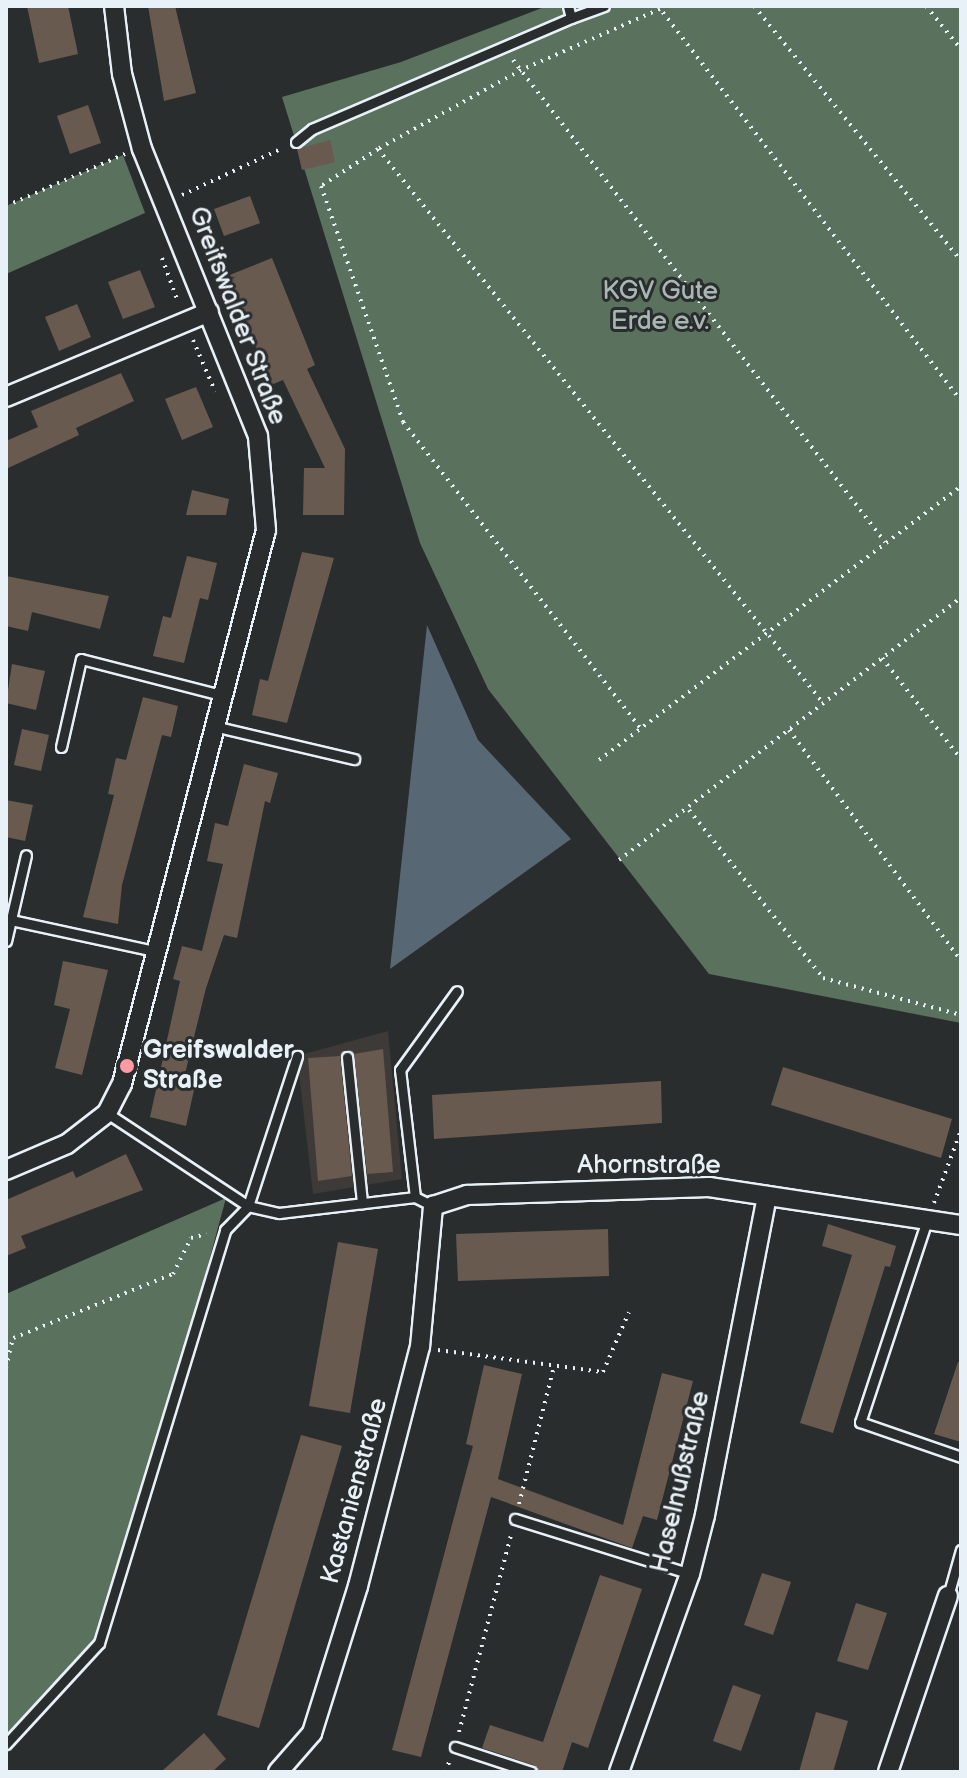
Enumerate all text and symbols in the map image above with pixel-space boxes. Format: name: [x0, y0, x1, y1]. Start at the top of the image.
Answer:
street label: Greifswalder Straße: [181, 202, 293, 430]
park label: KGV Gute Erde e.v.: [602, 276, 718, 338]
place label: Greifswalder Straße: [143, 1035, 294, 1096]
marker: Greifswalder Straße: [118, 1057, 136, 1075]
street label: Ahornstraße: [577, 1150, 721, 1182]
street label: Haselnußstraße: [645, 1388, 717, 1576]
street label: Kastanienstraße: [315, 1395, 395, 1587]

